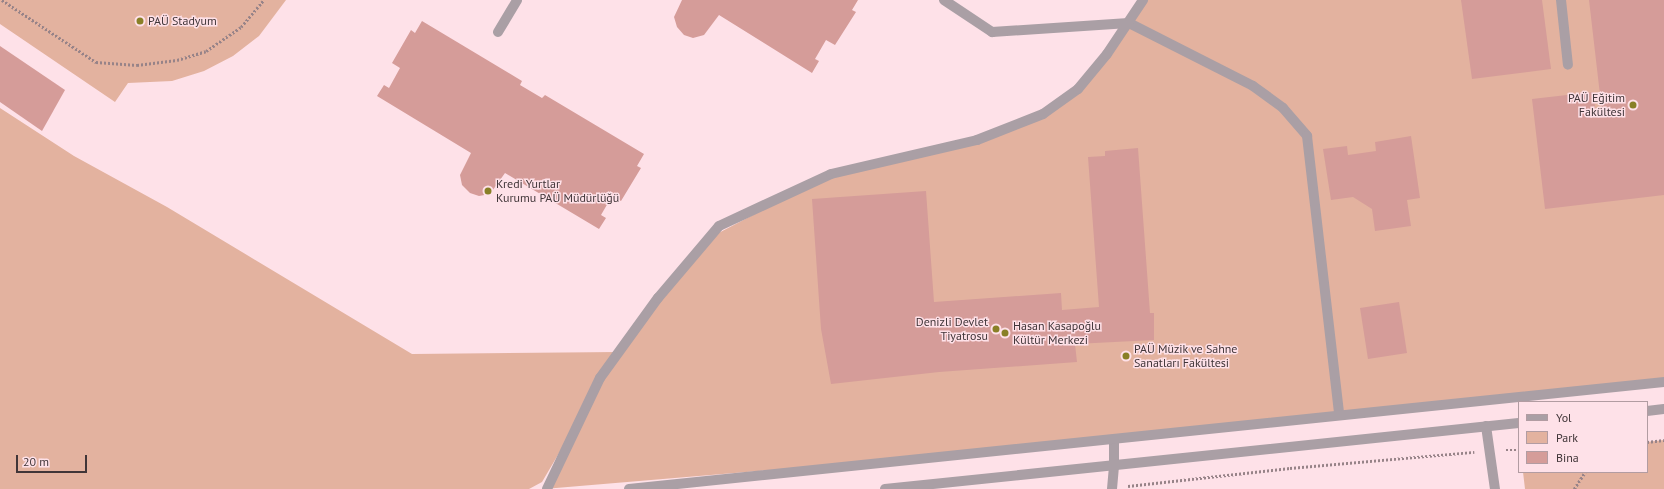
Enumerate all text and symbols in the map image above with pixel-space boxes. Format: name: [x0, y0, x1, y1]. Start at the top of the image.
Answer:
place label: PAÜ Stadyum: [148, 14, 217, 28]
marker: PAÜ Stadyum: [135, 16, 145, 26]
place label: PAÜ Eğitim Fakültesi: [1568, 91, 1625, 119]
marker: PAÜ Eğitim Fakültesi: [1628, 100, 1638, 110]
place label: Kredi Yurtlar Kurumu PAÜ Müdürlüğü: [496, 177, 619, 205]
marker: Kredi Yurtlar Kurumu PAÜ Müdürlüğü: [483, 186, 493, 196]
place label: Denizli Devlet Tiyatrosu: [916, 315, 988, 343]
place label: Hasan Kasapoğlu Kültür Merkezi: [1013, 319, 1101, 347]
marker: Denizli Devlet Tiyatrosu: [991, 324, 1001, 334]
marker: Hasan Kasapoğlu Kültür Merkezi: [1000, 328, 1010, 338]
place label: PAÜ Müzik ve Sahne Sanatları Fakültesi: [1134, 342, 1238, 370]
marker: PAÜ Müzik ve Sahne Sanatları Fakültesi: [1121, 351, 1131, 361]
legend: [1518, 401, 1648, 473]
text: Yol: [1556, 410, 1572, 425]
text: Park: [1556, 430, 1578, 445]
scale bar: [18, 447, 89, 473]
text: Bina: [1556, 450, 1579, 465]
text: 20 m: [23, 454, 49, 469]

